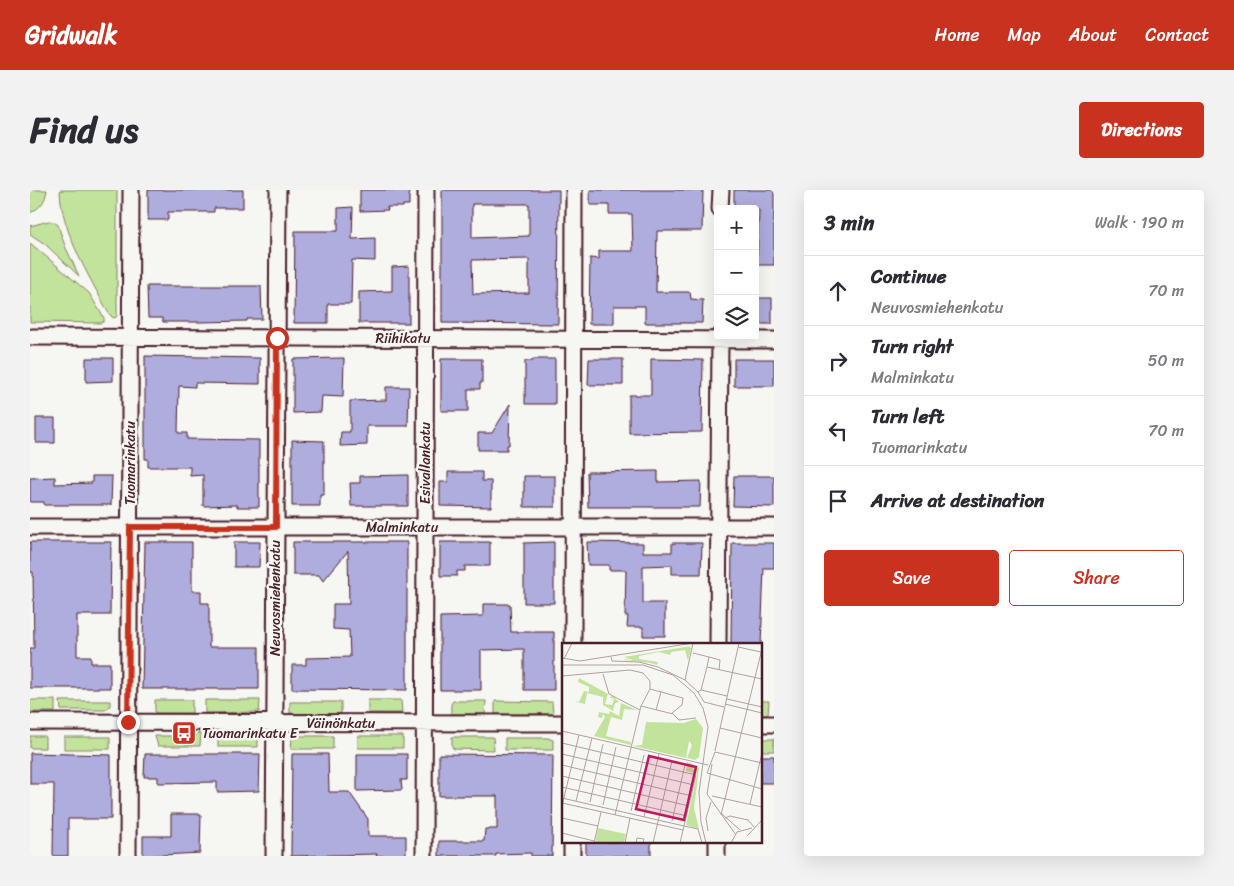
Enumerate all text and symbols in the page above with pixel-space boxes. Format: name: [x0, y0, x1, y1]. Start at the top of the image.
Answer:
text: Gridwalk: [25, 14, 117, 56]
text: Home: [935, 19, 980, 51]
text: Map: [1008, 19, 1041, 51]
text: About: [1069, 19, 1117, 51]
text: Contact: [1145, 19, 1209, 51]
text: Find us: [30, 99, 138, 161]
button: Directions: [1079, 102, 1204, 158]
text: 3 min: [824, 204, 874, 242]
map controls: [714, 205, 759, 340]
button: +: [714, 205, 759, 250]
text: Walk · 190 m: [1095, 208, 1184, 237]
button: −: [714, 250, 759, 295]
text: Continue: [871, 260, 947, 293]
text: 70 m: [1148, 276, 1184, 305]
icon: ahead: [824, 277, 852, 305]
text: Neuvosmiehenkatu: [871, 293, 1003, 322]
button: layers: [714, 295, 759, 340]
street label: Riihikatu: [375, 326, 431, 351]
route start: [266, 327, 289, 350]
text: Turn right: [871, 330, 953, 363]
text: 50 m: [1148, 346, 1184, 375]
icon: right: [824, 347, 852, 375]
text: Malminkatu: [871, 363, 954, 392]
text: Turn left: [871, 400, 944, 433]
text: 70 m: [1148, 416, 1184, 445]
icon: left: [824, 417, 852, 445]
street label: Tuomarinkatu: [118, 420, 143, 505]
street label: Esivallankatu: [413, 421, 438, 504]
text: Tuomarinkatu: [871, 433, 967, 462]
text: Arrive at destination: [871, 484, 1044, 517]
icon: arrive: [824, 487, 852, 515]
street label: Malminkatu: [366, 515, 439, 540]
street label: Neuvosmiehenkatu: [263, 540, 288, 656]
button: Save: [824, 550, 999, 606]
button: Share: [1009, 550, 1184, 606]
inset map: [562, 643, 762, 844]
route end: [117, 711, 140, 734]
street label: Väinönkatu: [307, 711, 376, 736]
bus stop icon: Tuomarinkatu E: [171, 720, 197, 746]
place label: Tuomarinkatu E: [202, 721, 299, 746]

